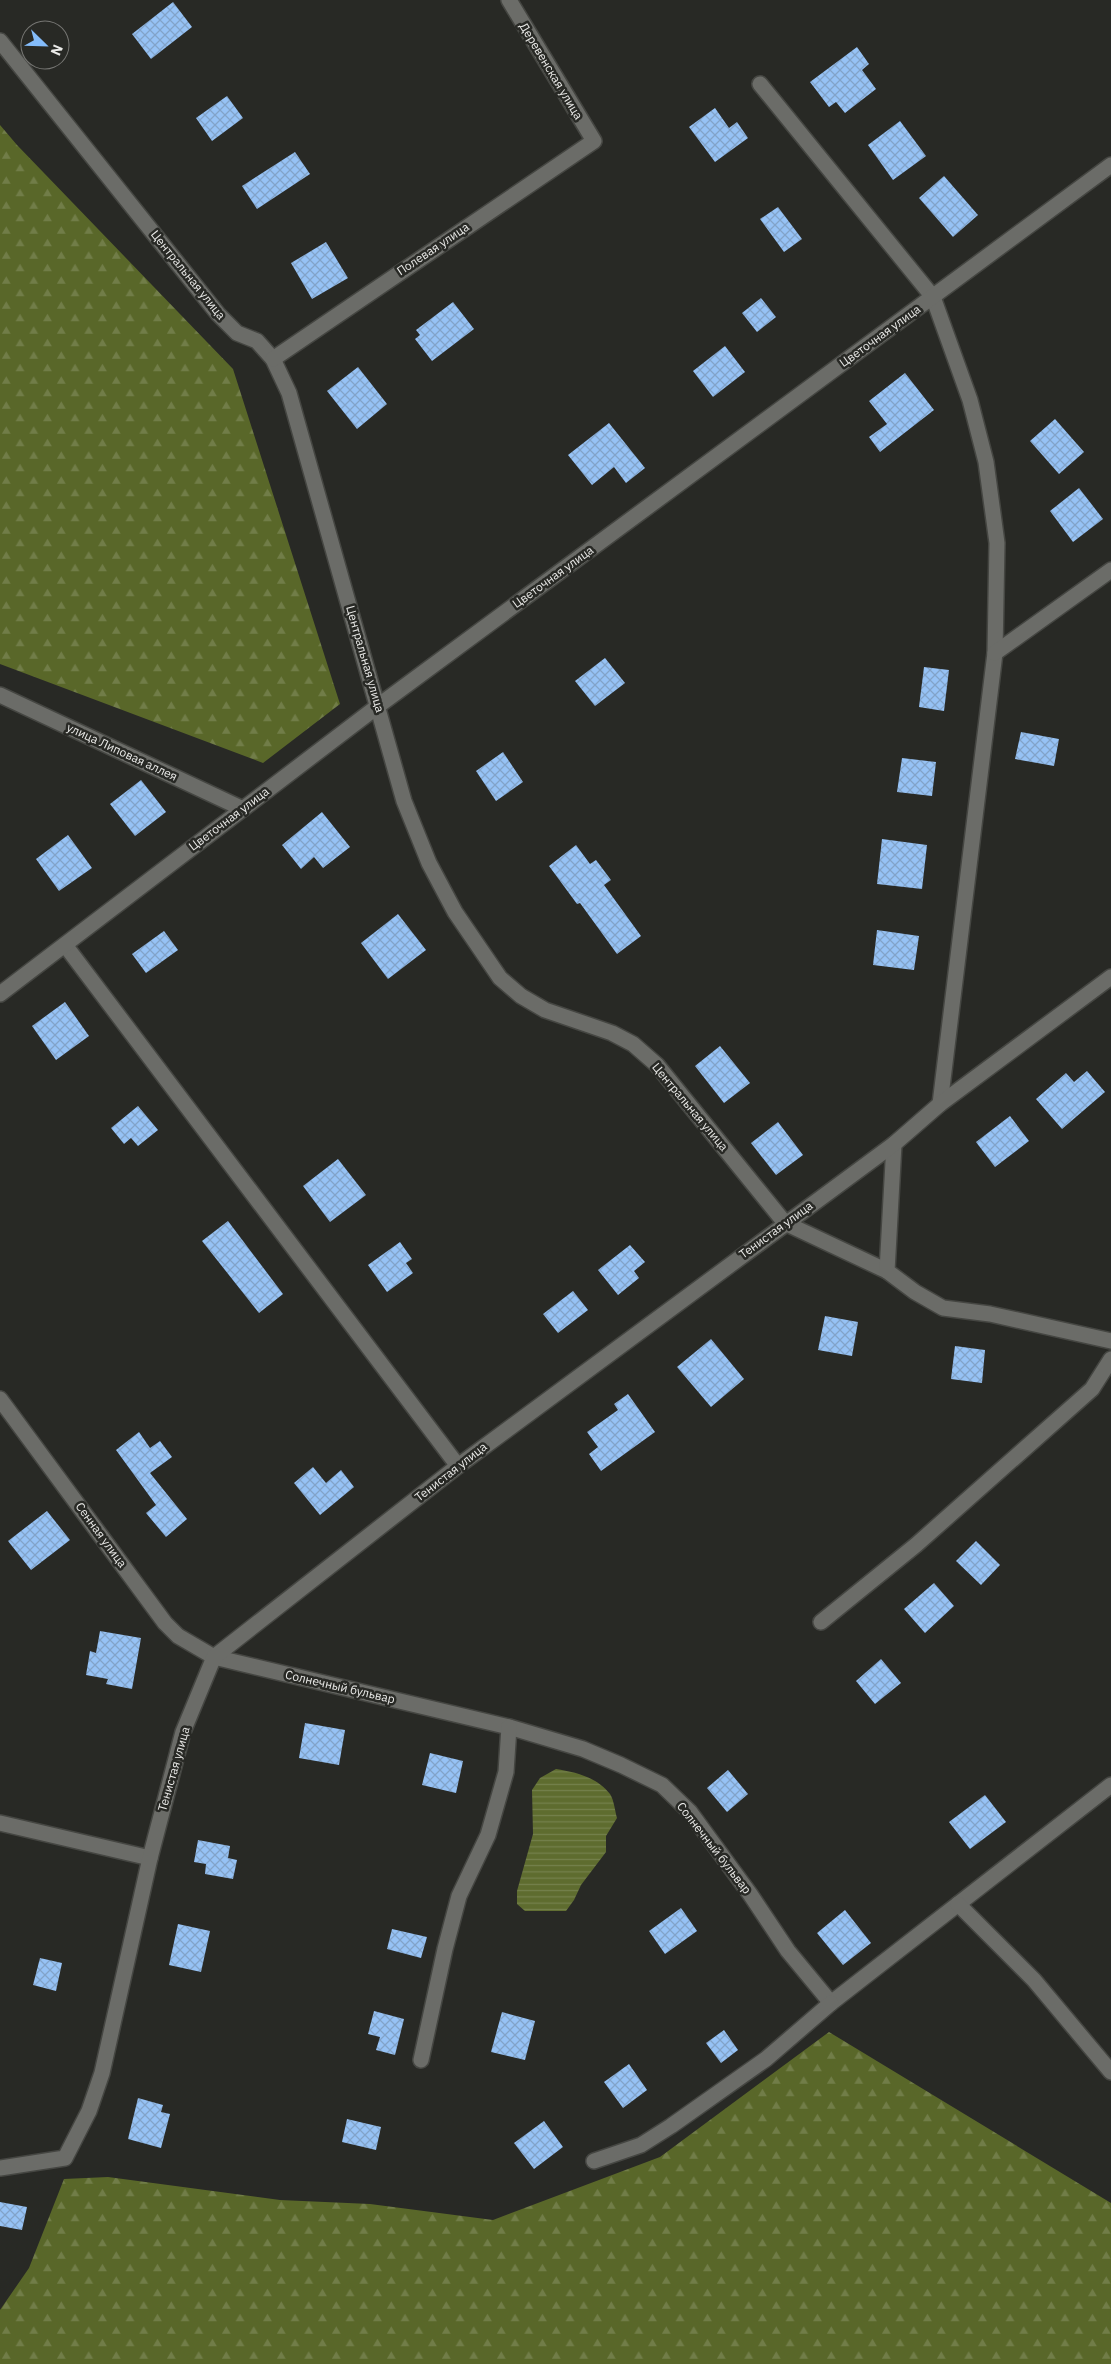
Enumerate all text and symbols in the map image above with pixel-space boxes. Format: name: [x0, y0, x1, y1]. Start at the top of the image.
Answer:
north arrow: [20, 20, 70, 70]
street label: Деревенская улица: [517, 20, 587, 122]
text: N: [47, 42, 67, 58]
street label: Полевая улица: [394, 219, 472, 278]
street label: Центральная улица: [148, 227, 229, 323]
street label: Цветочная улица: [836, 301, 924, 370]
street label: Цветочная улица: [509, 542, 597, 611]
street label: Центральная улица: [343, 604, 388, 715]
street label: улица Липовая аллея: [65, 719, 180, 784]
street label: Цветочная улица: [186, 783, 272, 854]
street label: Центральная улица: [649, 1060, 732, 1154]
street label: Тенистая улица: [736, 1198, 816, 1261]
street label: Тенистая улица: [412, 1438, 490, 1504]
street label: Сенная улица: [73, 1499, 130, 1571]
street label: Солнечный бульвар: [284, 1667, 396, 1706]
street label: Тенистая улица: [154, 1724, 193, 1813]
street label: Солнечный бульвар: [674, 1799, 755, 1897]

